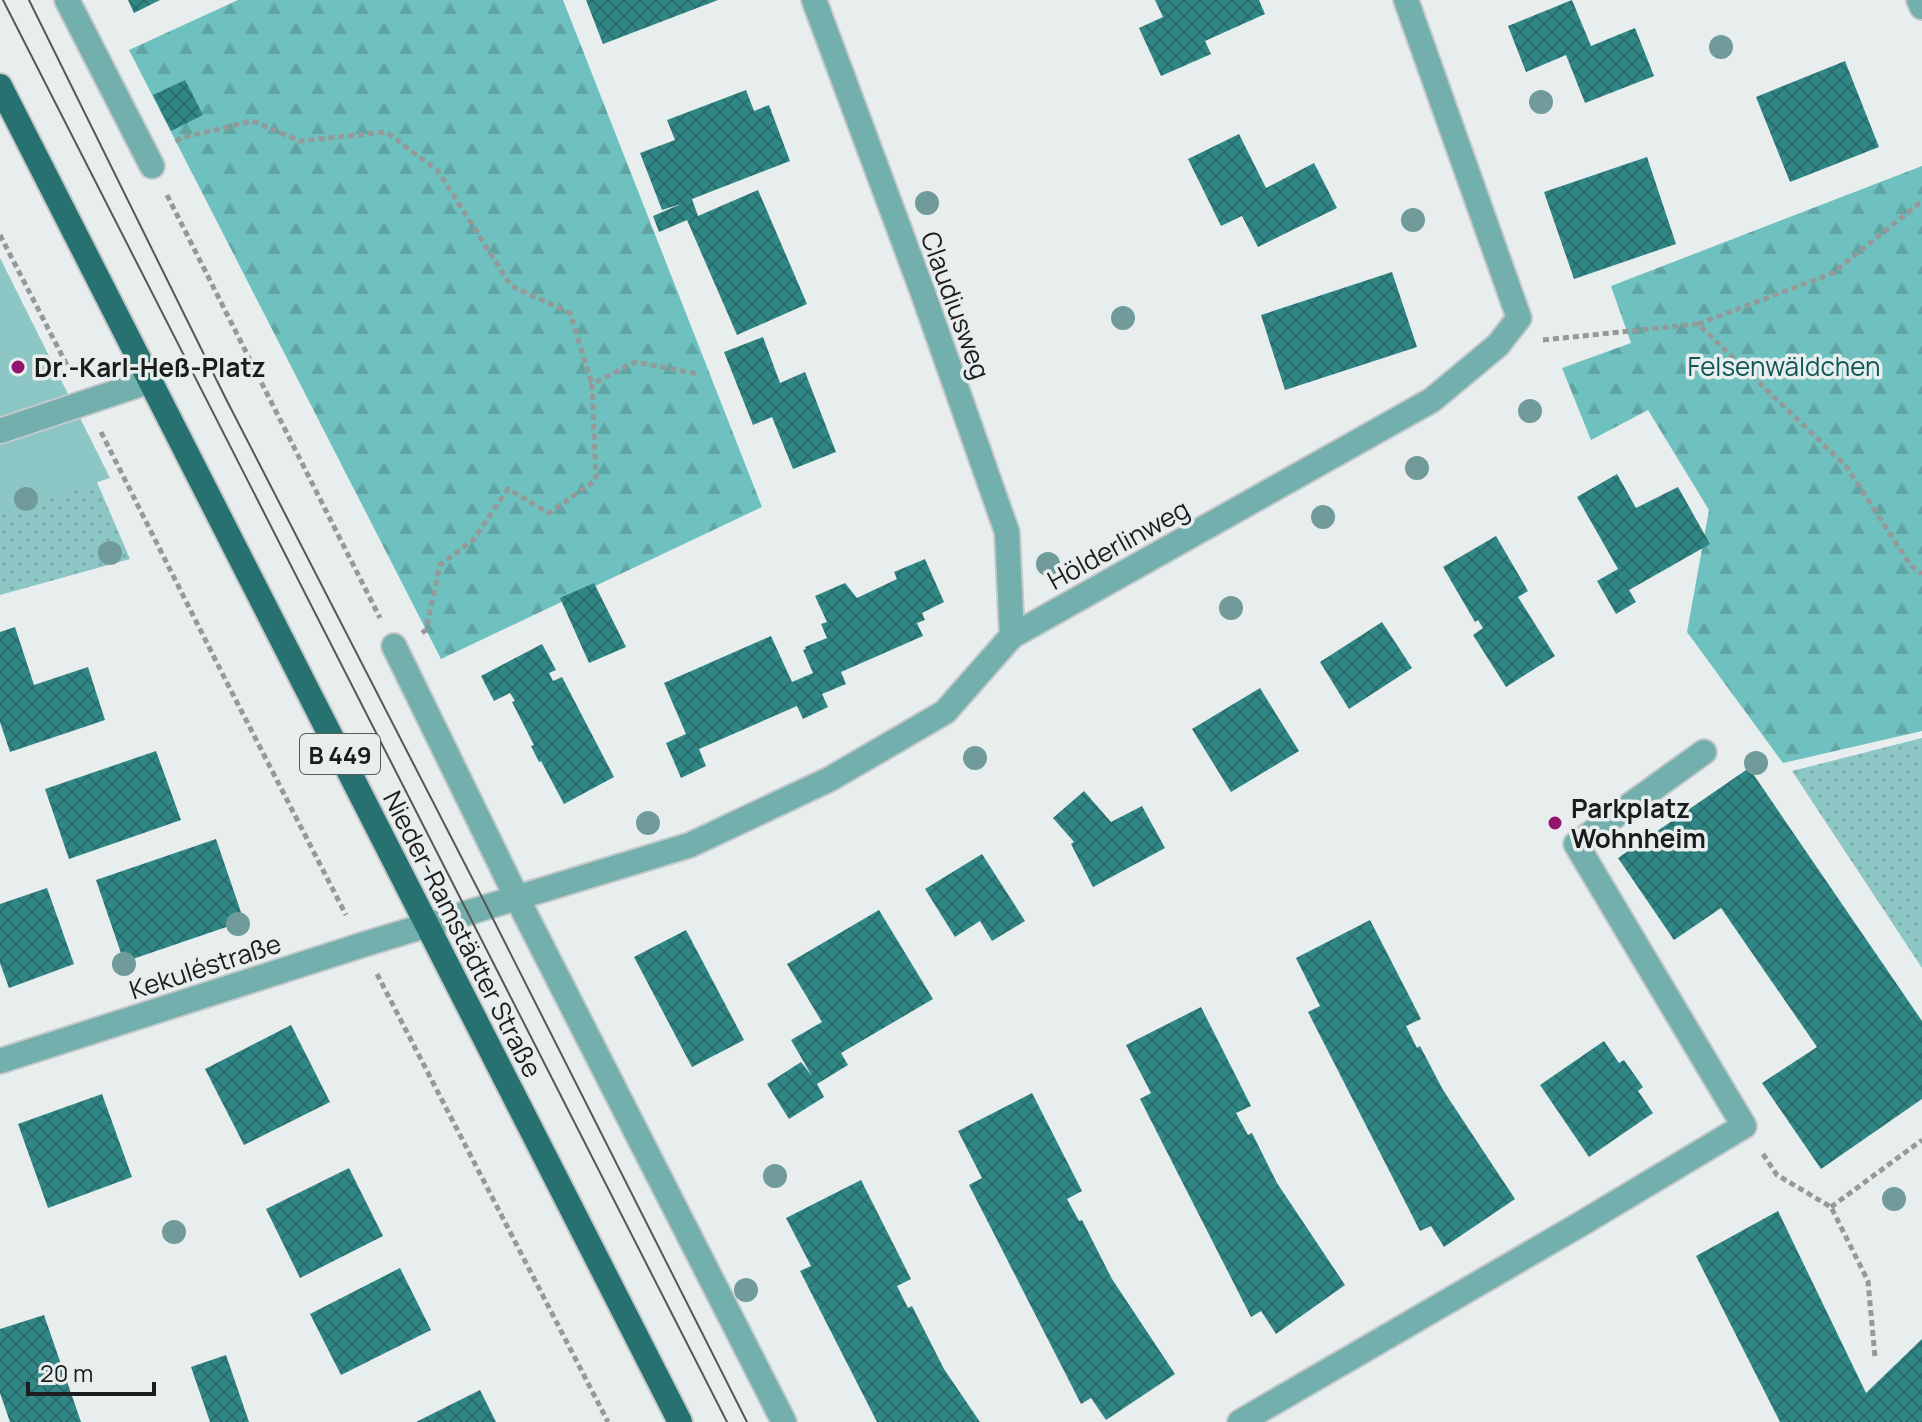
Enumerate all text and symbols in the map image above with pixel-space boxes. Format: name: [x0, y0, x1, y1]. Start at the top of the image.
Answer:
street label: Claudiusweg: [913, 226, 999, 384]
park label: Felsenwäldchen: [1687, 348, 1881, 384]
place label: Dr.-Karl-Heß-Platz: [34, 349, 266, 385]
marker: Dr.-Karl-Heß-Platz: [9, 358, 27, 376]
street label: Hölderlinweg: [1041, 490, 1195, 598]
road number: B 449: [300, 734, 380, 774]
street label: Nieder-Ramstädter Straße: [375, 785, 551, 1083]
place label: Parkplatz Wohnheim: [1571, 790, 1706, 856]
marker: Parkplatz Wohnheim: [1546, 814, 1564, 832]
street label: Kekuléstraße: [125, 925, 285, 1007]
scale bar: [28, 1346, 154, 1396]
text: 20 m: [40, 1356, 93, 1389]

